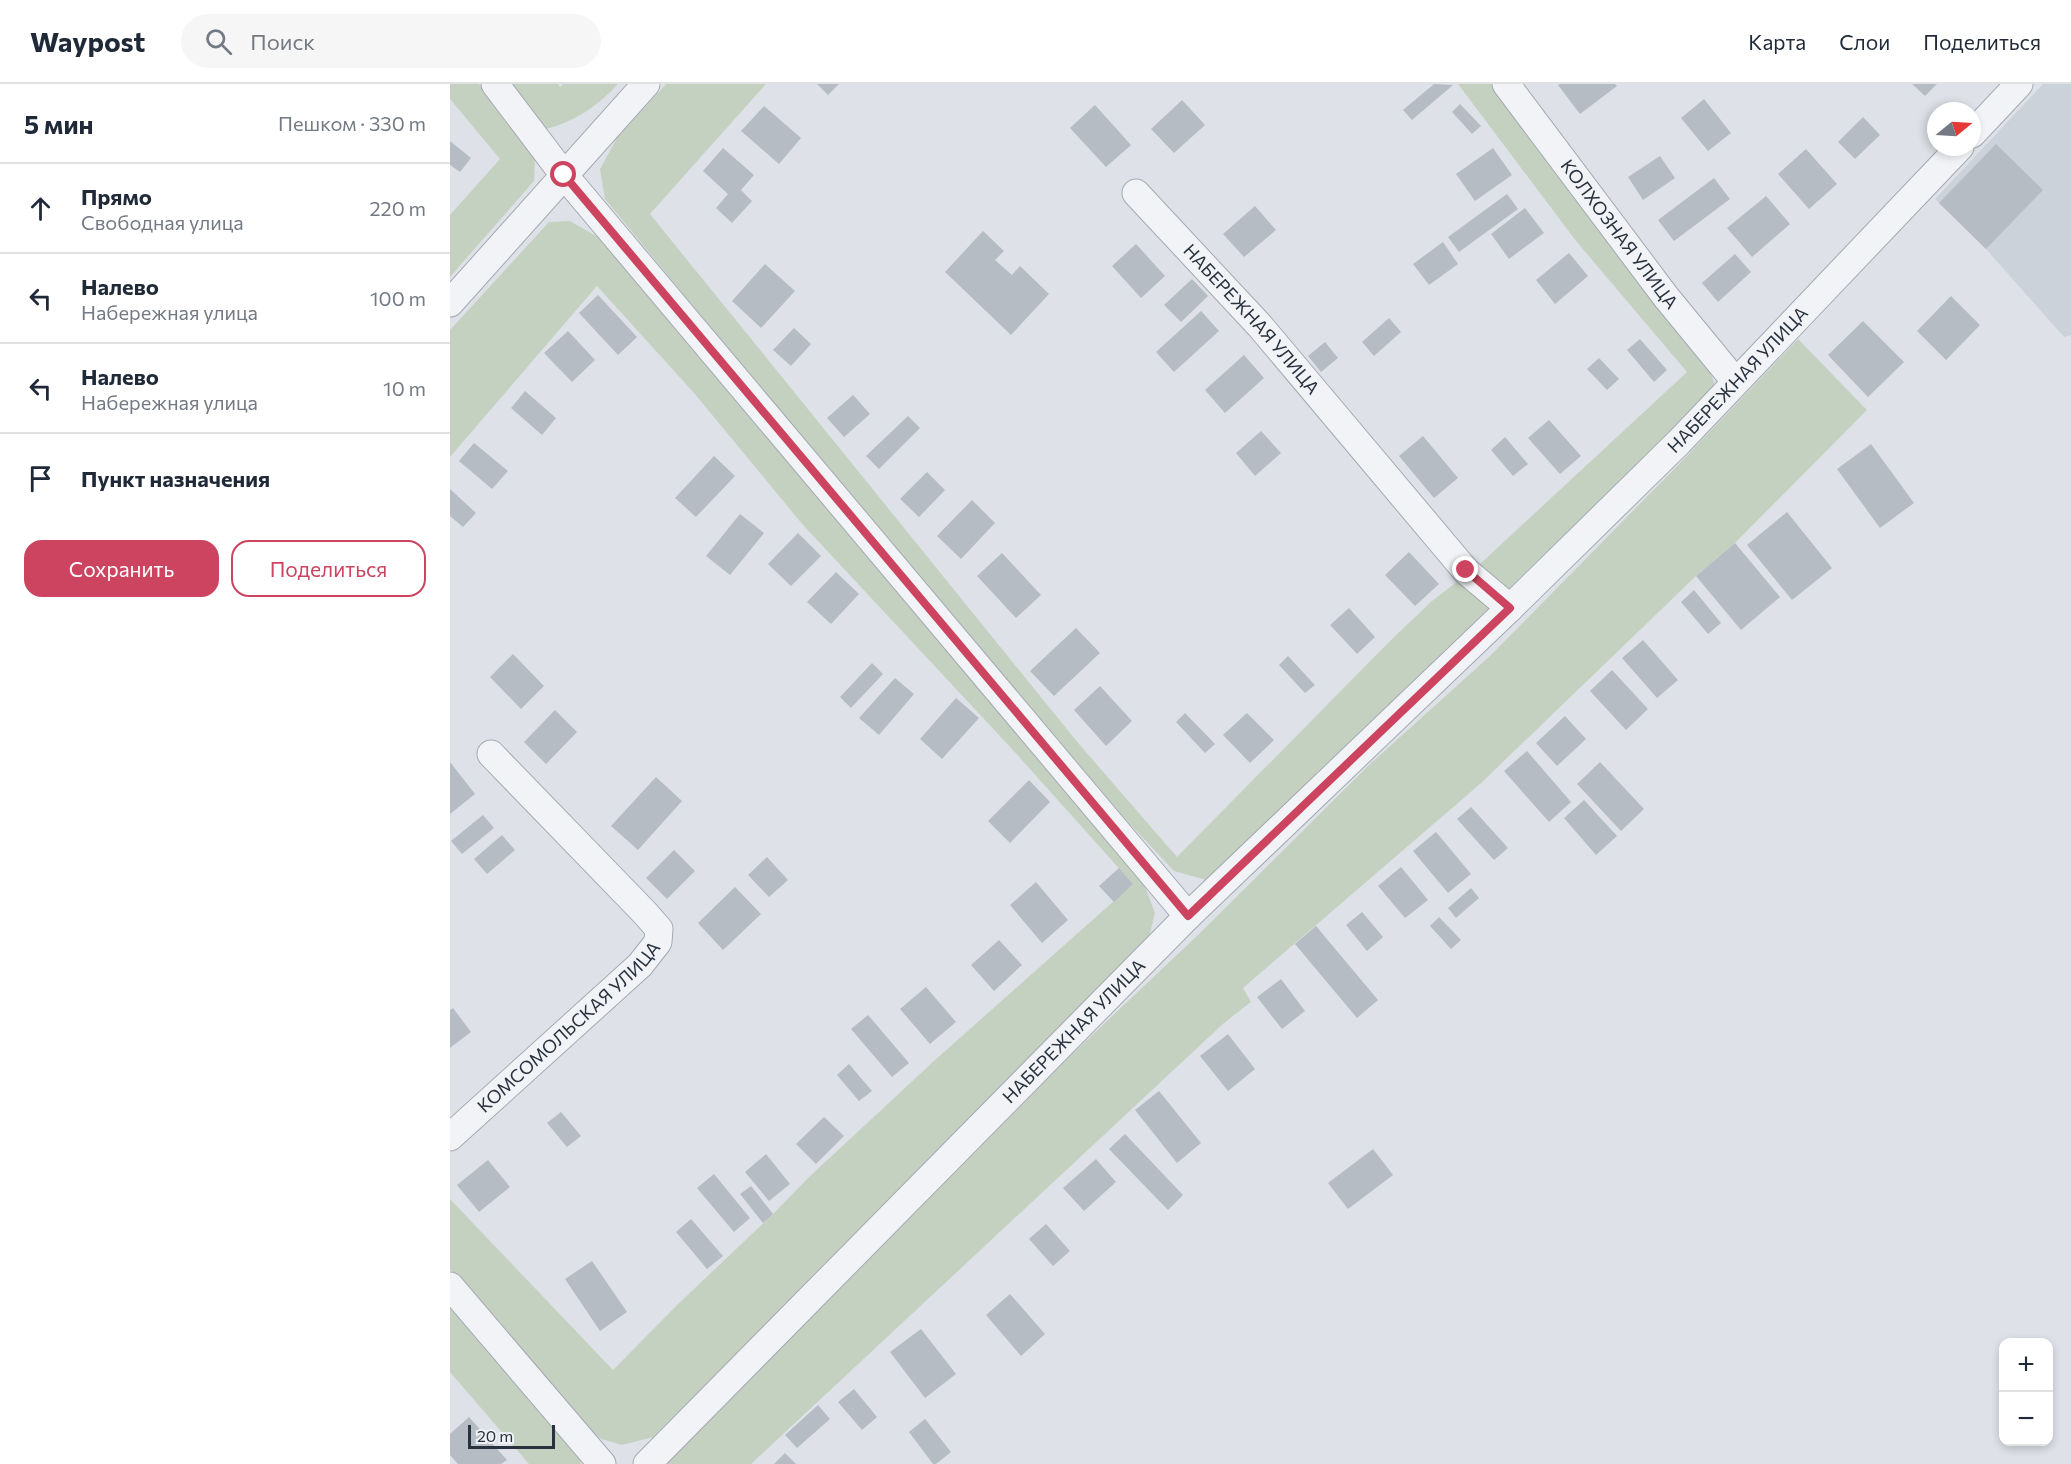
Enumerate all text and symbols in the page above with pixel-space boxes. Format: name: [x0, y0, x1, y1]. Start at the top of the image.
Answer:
search box: [181, 14, 601, 68]
text: Waypost: [30, 24, 145, 58]
icon: search: [202, 25, 235, 58]
text: Поиск: [250, 28, 315, 55]
text: Карта: [1748, 29, 1806, 54]
text: Слои: [1839, 29, 1890, 54]
text: Поделиться: [1923, 29, 2041, 54]
north arrow: [1927, 102, 1981, 156]
text: 5 мин: [24, 108, 94, 139]
text: Пешком · 330 m: [278, 111, 426, 135]
street label: КОЛХОЗНАЯ УЛИЦА: [1556, 155, 1683, 313]
route start: [550, 161, 576, 187]
text: Прямо: [81, 183, 152, 210]
icon: ahead: [24, 192, 57, 225]
text: 220 m: [370, 196, 426, 220]
text: Свободная улица: [81, 210, 244, 234]
street label: НАБЕРЕЖНАЯ УЛИЦА: [1179, 239, 1325, 398]
text: Налево: [81, 273, 159, 300]
icon: left: [24, 282, 57, 315]
text: 100 m: [370, 286, 426, 310]
text: Набережная улица: [81, 300, 258, 324]
street label: НАБЕРЕЖНАЯ УЛИЦА: [1662, 302, 1812, 457]
text: Налево: [81, 363, 159, 390]
icon: left: [24, 372, 57, 405]
text: 10 m: [383, 376, 426, 400]
text: Набережная улица: [81, 390, 258, 414]
icon: arrive: [24, 462, 57, 495]
text: Пункт назначения: [81, 465, 270, 492]
button: Сохранить: [24, 540, 219, 597]
button: Поделиться: [231, 540, 426, 597]
route end: [1452, 556, 1478, 582]
street label: КОМСОМОЛЬСКАЯ УЛИЦА: [472, 937, 664, 1117]
street label: НАБЕРЕЖНАЯ УЛИЦА: [998, 954, 1149, 1107]
map controls: [1999, 1338, 2053, 1446]
button: +: [1999, 1338, 2053, 1392]
button: −: [1999, 1392, 2053, 1446]
scale bar: [468, 1422, 555, 1450]
text: 20 m: [477, 1426, 513, 1445]

